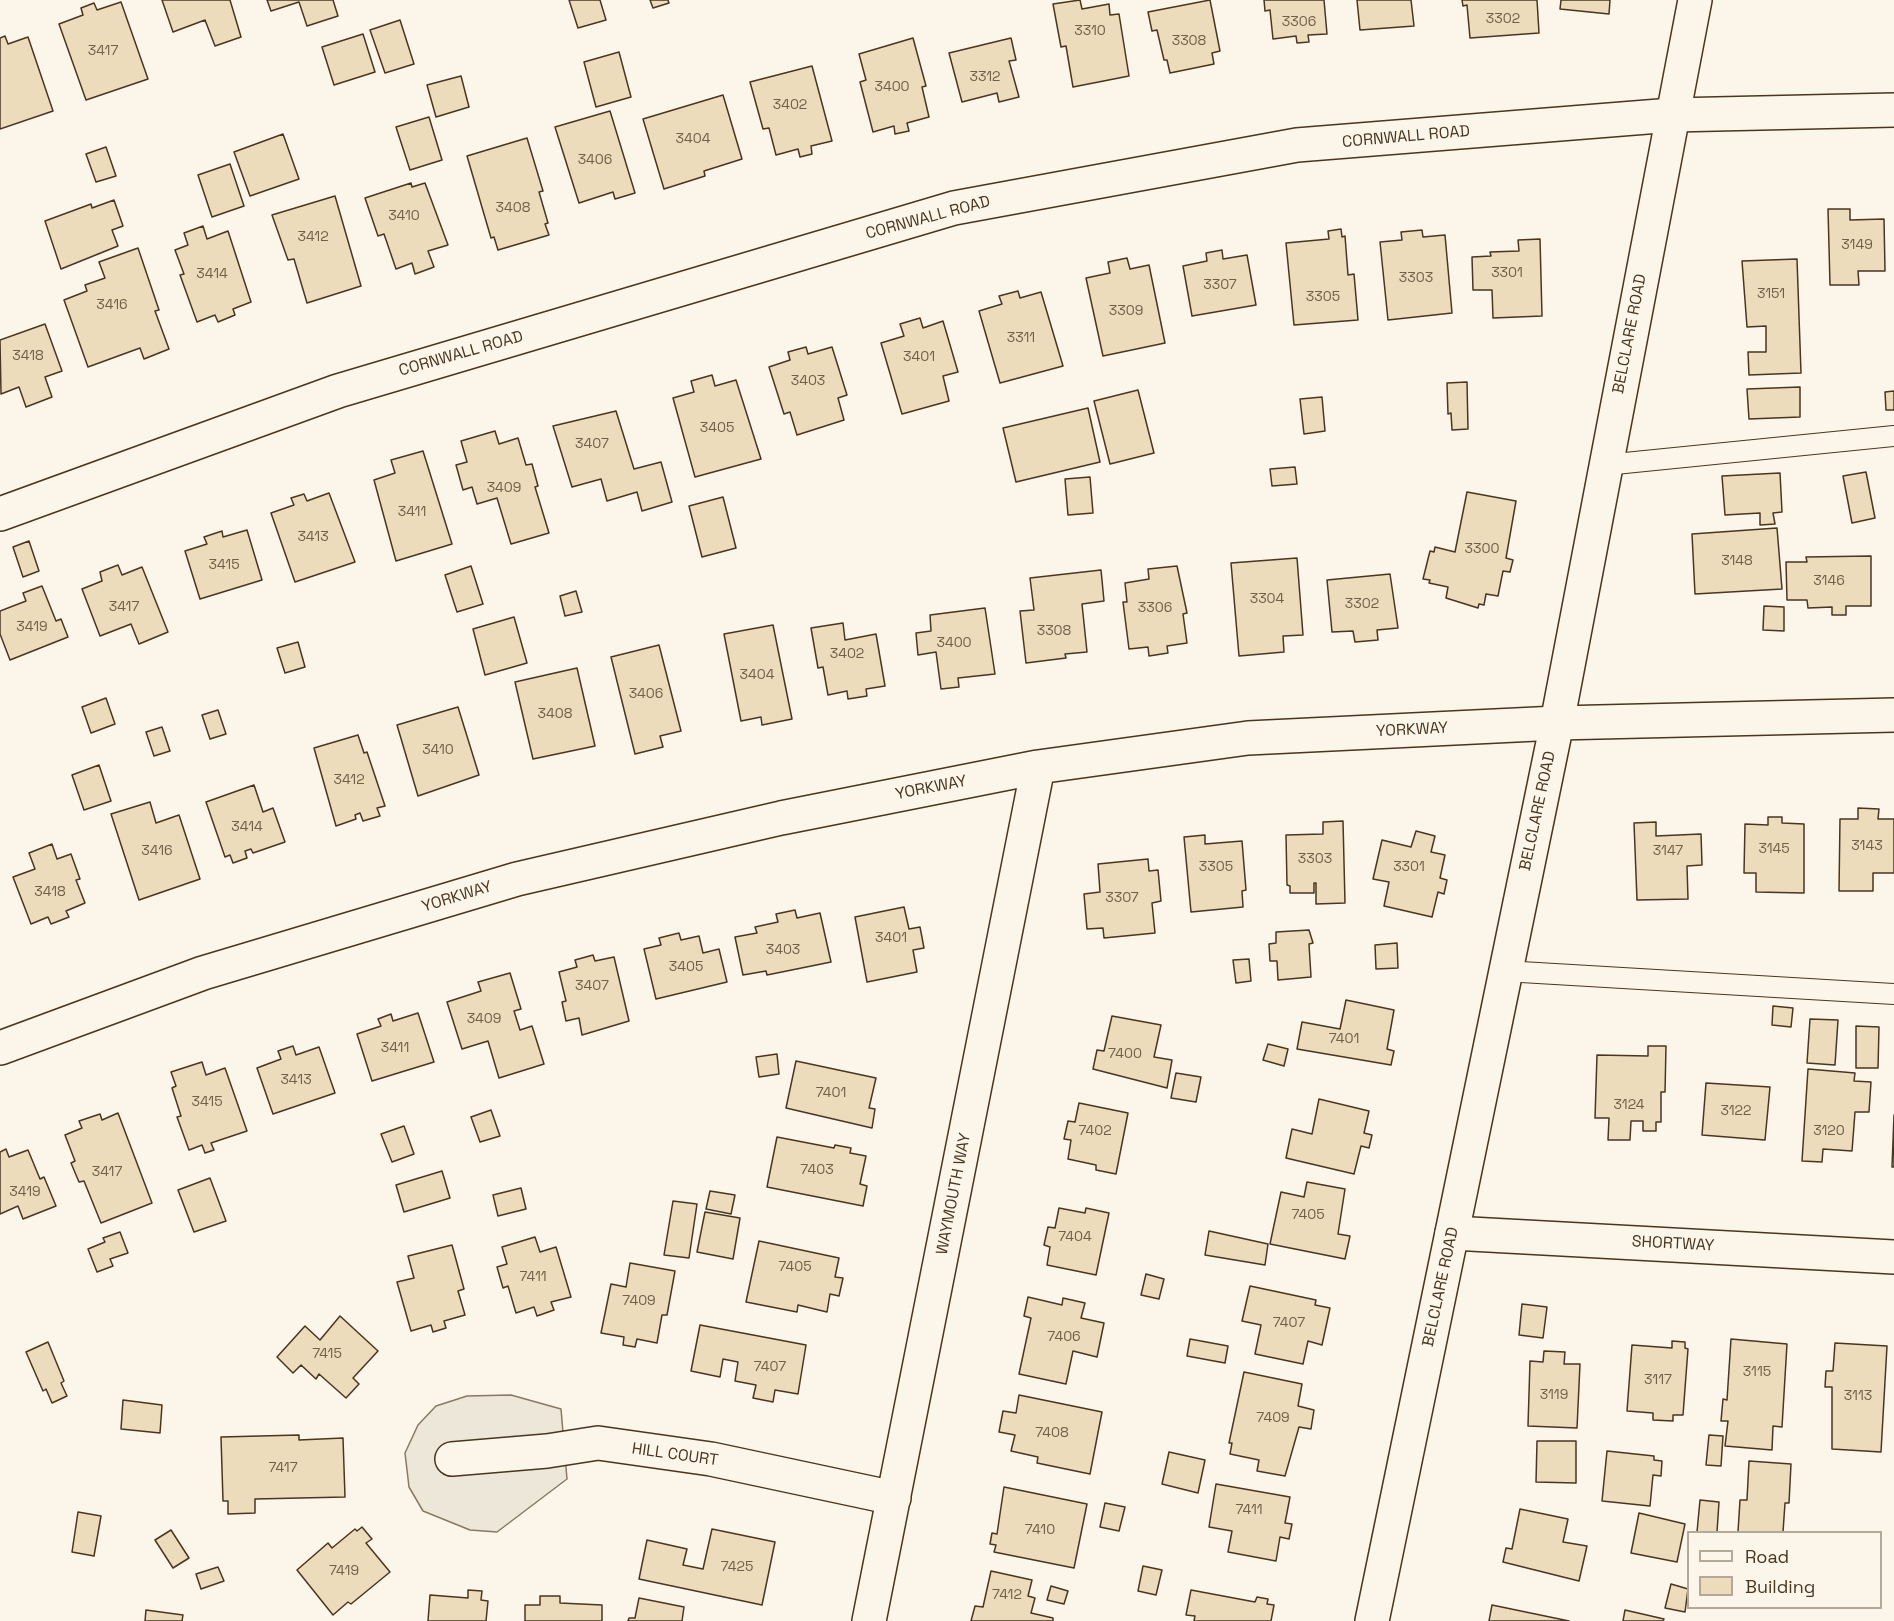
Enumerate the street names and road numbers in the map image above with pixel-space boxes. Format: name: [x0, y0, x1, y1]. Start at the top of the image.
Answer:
street label: CORNWALL ROAD: [1341, 122, 1471, 152]
street label: CORNWALL ROAD: [864, 192, 992, 244]
street label: BELCLARE ROAD: [1609, 272, 1651, 396]
street label: CORNWALL ROAD: [397, 327, 525, 381]
street label: YORKWAY: [1376, 719, 1448, 741]
street label: BELCLARE ROAD: [1516, 750, 1560, 872]
street label: YORKWAY: [894, 772, 968, 804]
street label: YORKWAY: [420, 877, 494, 917]
street label: WAYMOUTH WAY: [933, 1131, 975, 1257]
street label: BELCLARE ROAD: [1419, 1226, 1463, 1348]
street label: SHORTWAY: [1631, 1232, 1715, 1256]
street label: HILL COURT: [631, 1439, 719, 1471]

